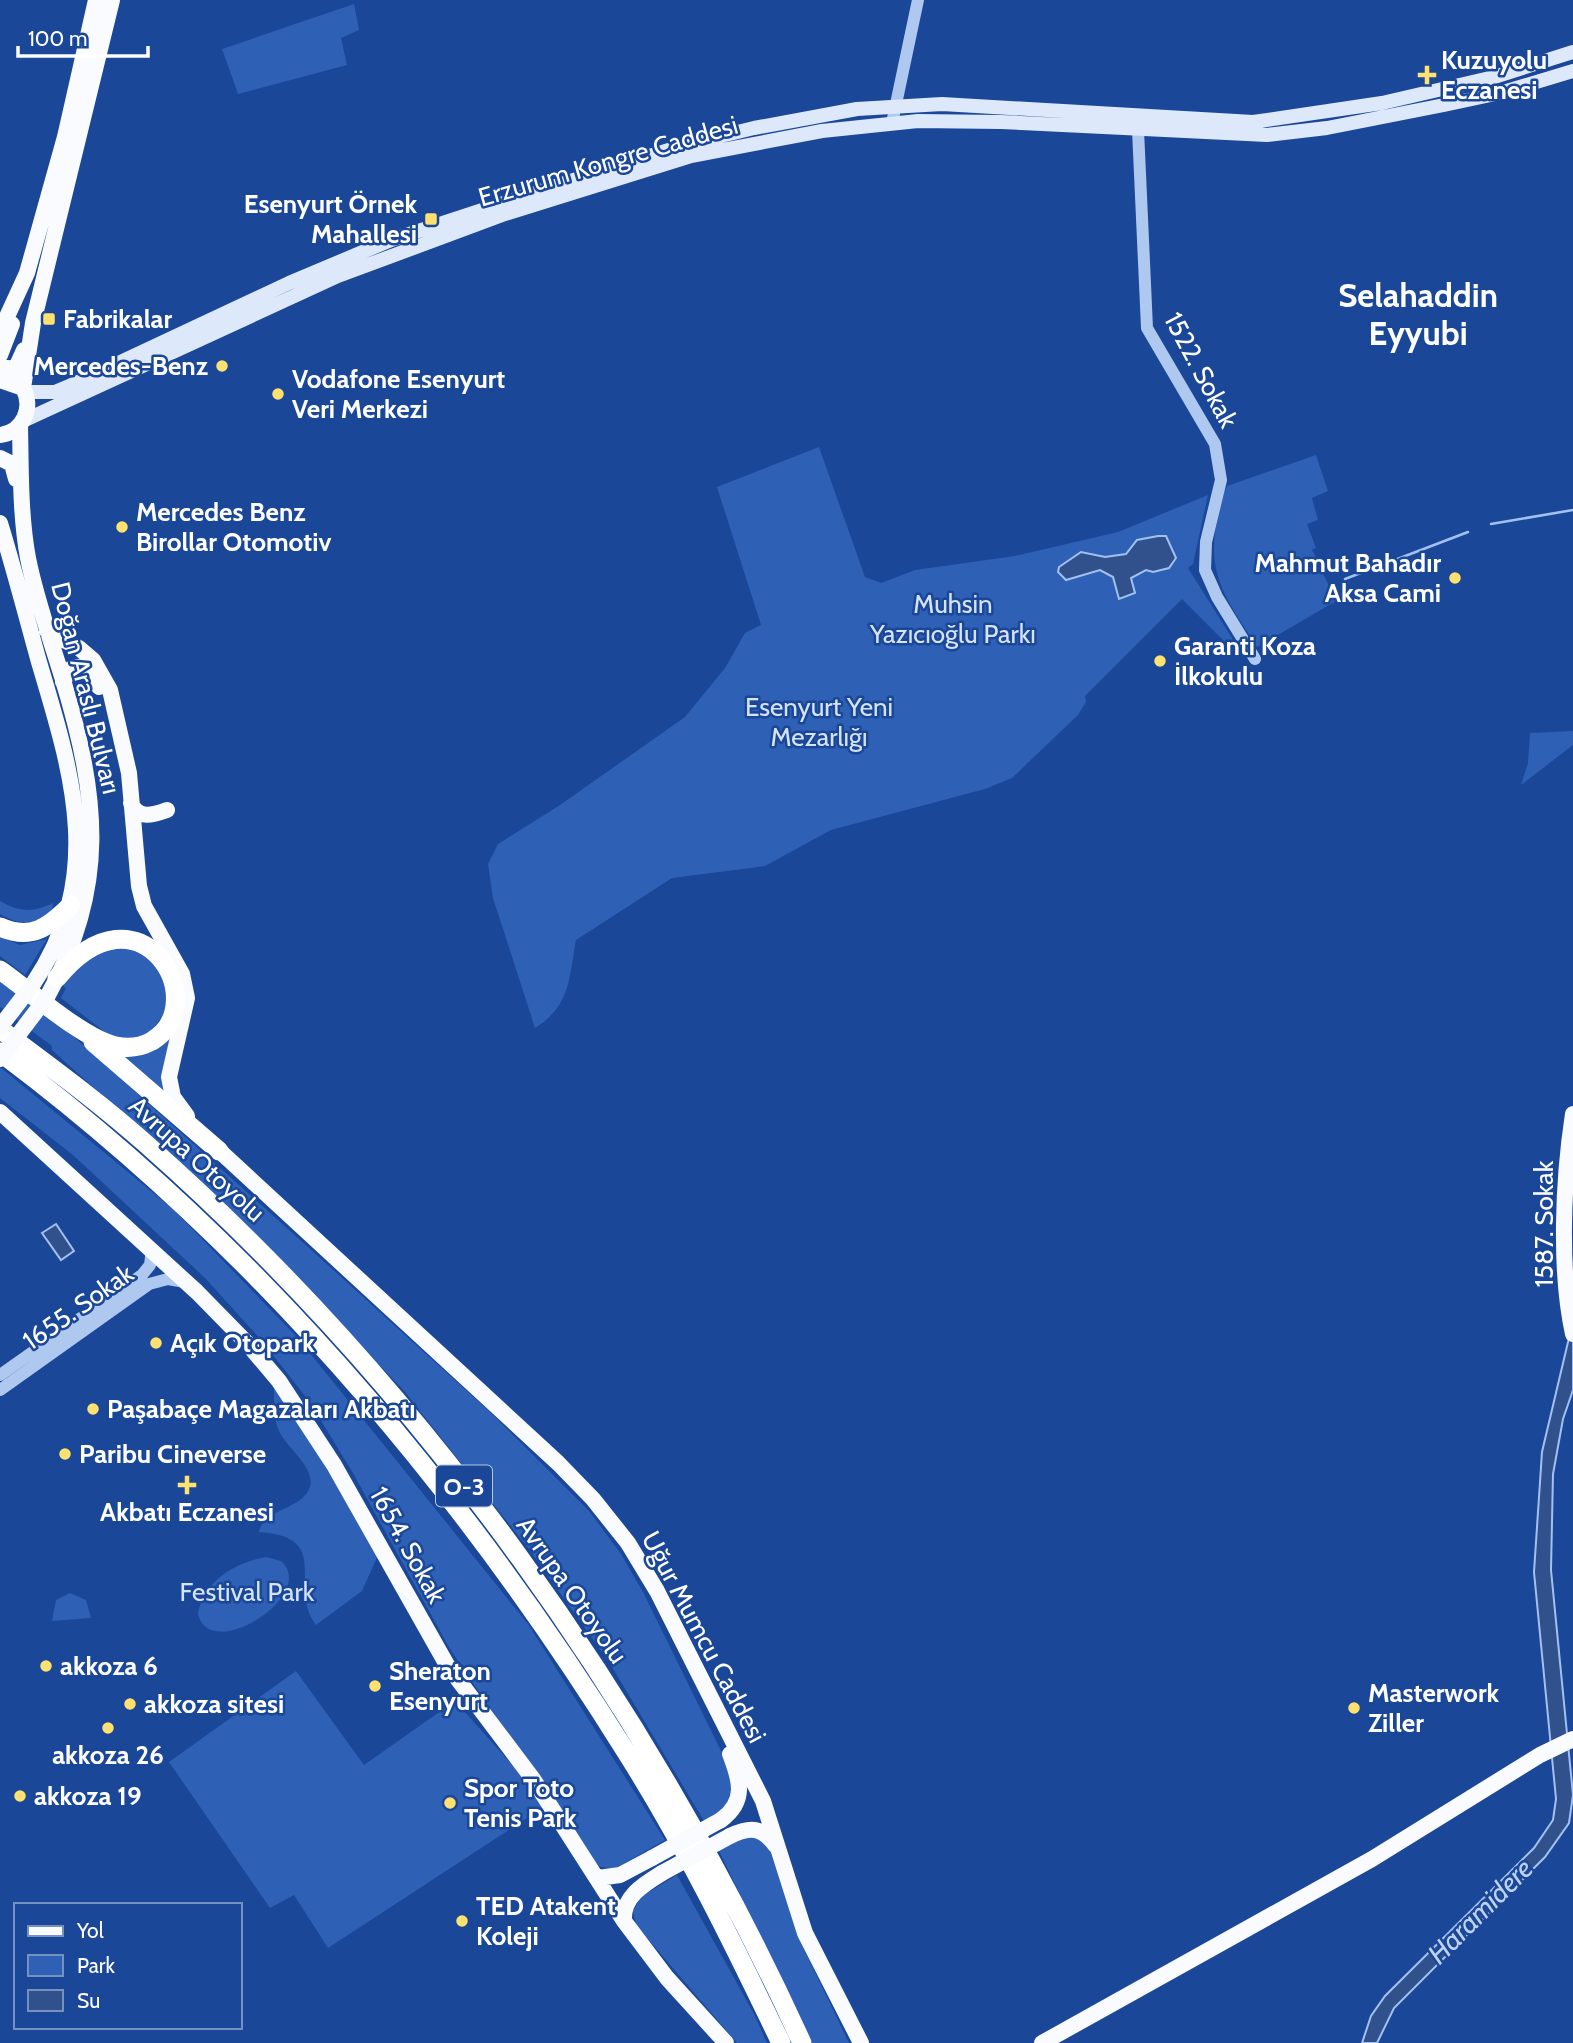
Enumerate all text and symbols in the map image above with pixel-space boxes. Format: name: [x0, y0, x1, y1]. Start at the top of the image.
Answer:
scale bar: [18, 14, 147, 58]
text: 100 m: [28, 26, 87, 51]
place label: Kuzuyolu Eczanesi: [1441, 44, 1547, 106]
marker: Kuzuyolu Eczanesi: [1419, 67, 1435, 83]
street label: Erzurum Kongre Caddesi: [475, 109, 741, 213]
place label: Esenyurt Örnek Mahallesi: [244, 188, 417, 250]
marker: Esenyurt Örnek Mahallesi: [423, 211, 439, 227]
district label: Selahaddin Eyyubi: [1338, 275, 1498, 353]
place label: Fabrikalar: [63, 303, 172, 335]
street label: 1522. Sokak: [1157, 307, 1245, 434]
marker: Fabrikalar: [41, 311, 57, 327]
place label: Mercedes-Benz: [33, 350, 208, 382]
marker: Mercedes-Benz: [214, 358, 230, 374]
place label: Vodafone Esenyurt Veri Merkezi: [292, 363, 505, 425]
marker: Vodafone Esenyurt Veri Merkezi: [270, 386, 286, 402]
place label: Mercedes Benz Birollar Otomotiv: [136, 496, 331, 558]
marker: Mercedes Benz Birollar Otomotiv: [114, 519, 130, 535]
place label: Mahmut Bahadır Aksa Cami: [1254, 547, 1441, 609]
marker: Mahmut Bahadır Aksa Cami: [1447, 570, 1463, 586]
street label: Doğan Araslı Bulvarı: [44, 579, 128, 797]
park label: Muhsin Yazıcıoğlu Parkı: [869, 588, 1036, 650]
place label: Garanti Koza İlkokulu: [1174, 630, 1316, 692]
marker: Garanti Koza İlkokulu: [1152, 653, 1168, 669]
park label: Esenyurt Yeni Mezarlığı: [745, 691, 893, 753]
street label: Avrupa Otoyolu: [122, 1090, 272, 1228]
street label: 1587. Sokak: [1528, 1160, 1560, 1287]
street label: 1655. Sokak: [16, 1257, 140, 1357]
place label: Açık Otopark: [170, 1327, 315, 1359]
marker: Açık Otopark: [148, 1335, 164, 1351]
place label: Paşabaçe Magazaları Akbatı: [107, 1393, 416, 1425]
marker: Paşabaçe Magazaları Akbatı: [85, 1401, 101, 1417]
place label: Paribu Cineverse: [79, 1438, 266, 1470]
marker: Paribu Cineverse: [57, 1446, 73, 1462]
road number: O-3: [436, 1466, 492, 1506]
marker: Akbatı Eczanesi: [179, 1477, 195, 1493]
street label: 1654. Sokak: [363, 1481, 453, 1609]
place label: Akbatı Eczanesi: [100, 1496, 274, 1528]
street label: Avrupa Otoyolu: [510, 1510, 634, 1670]
street label: Uğur Mumcu Caddesi: [635, 1526, 773, 1748]
park label: Festival Park: [180, 1576, 315, 1608]
place label: akkoza 6: [60, 1650, 158, 1682]
place label: Sheraton Esenyurt: [389, 1655, 491, 1717]
marker: akkoza 6: [38, 1658, 54, 1674]
place label: Masterwork Ziller: [1368, 1677, 1499, 1739]
marker: Sheraton Esenyurt: [367, 1678, 383, 1694]
place label: akkoza sitesi: [144, 1688, 284, 1720]
marker: akkoza sitesi: [122, 1696, 138, 1712]
marker: Masterwork Ziller: [1346, 1700, 1362, 1716]
marker: akkoza 26: [100, 1720, 116, 1736]
place label: akkoza 26: [52, 1739, 164, 1771]
place label: Spor Toto Tenis Park: [464, 1772, 577, 1834]
place label: akkoza 19: [34, 1780, 142, 1812]
marker: akkoza 19: [12, 1788, 28, 1804]
marker: Spor Toto Tenis Park: [442, 1795, 458, 1811]
water label: Haramidere: [1420, 1851, 1540, 1971]
place label: TED Atakent Koleji: [476, 1890, 616, 1952]
legend: [14, 1903, 242, 2029]
marker: TED Atakent Koleji: [454, 1913, 470, 1929]
text: Yol: [76, 1918, 104, 1943]
text: Park: [77, 1953, 115, 1978]
text: Su: [77, 1988, 100, 2013]

